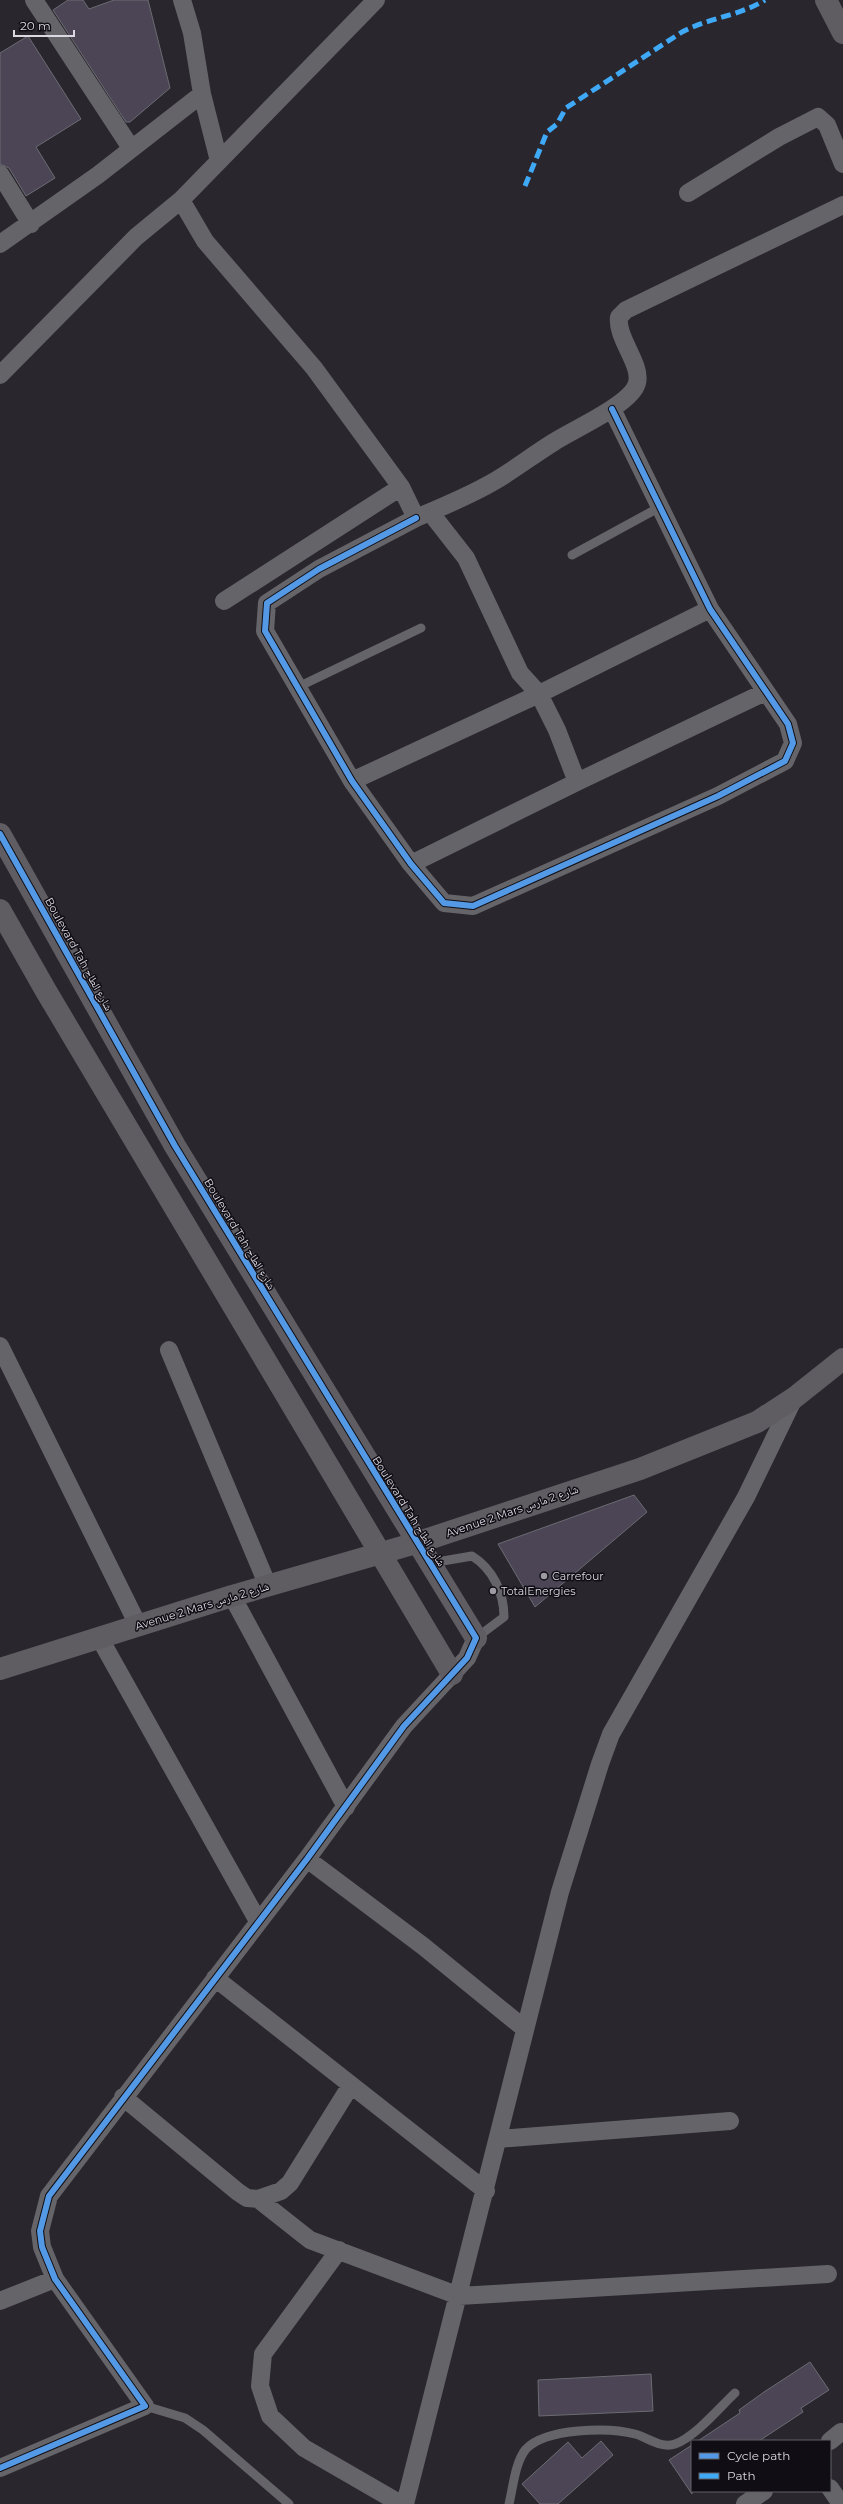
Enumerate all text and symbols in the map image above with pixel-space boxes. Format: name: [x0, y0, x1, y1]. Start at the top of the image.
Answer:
scale bar: [14, 12, 74, 38]
text: 20 m: [20, 18, 51, 33]
street label: Boulevard Tah شارع الطاح: [42, 895, 116, 1013]
street label: Boulevard Tah شارع الطاح: [201, 1176, 279, 1292]
street label: Boulevard Tah شارع الطاح: [369, 1453, 449, 1569]
street label: Avenue 2 Mars شارع 2 مارس: [444, 1482, 580, 1540]
place label: Carrefour: [552, 1569, 604, 1583]
marker: Carrefour: [539, 1571, 549, 1581]
street label: Avenue 2 Mars شارع 2 مارس: [133, 1579, 271, 1633]
place label: TotalEnergies: [501, 1584, 576, 1598]
marker: TotalEnergies: [488, 1586, 498, 1596]
legend: [691, 2440, 831, 2492]
text: Cycle path: [727, 2448, 790, 2463]
text: Path: [727, 2468, 756, 2483]

